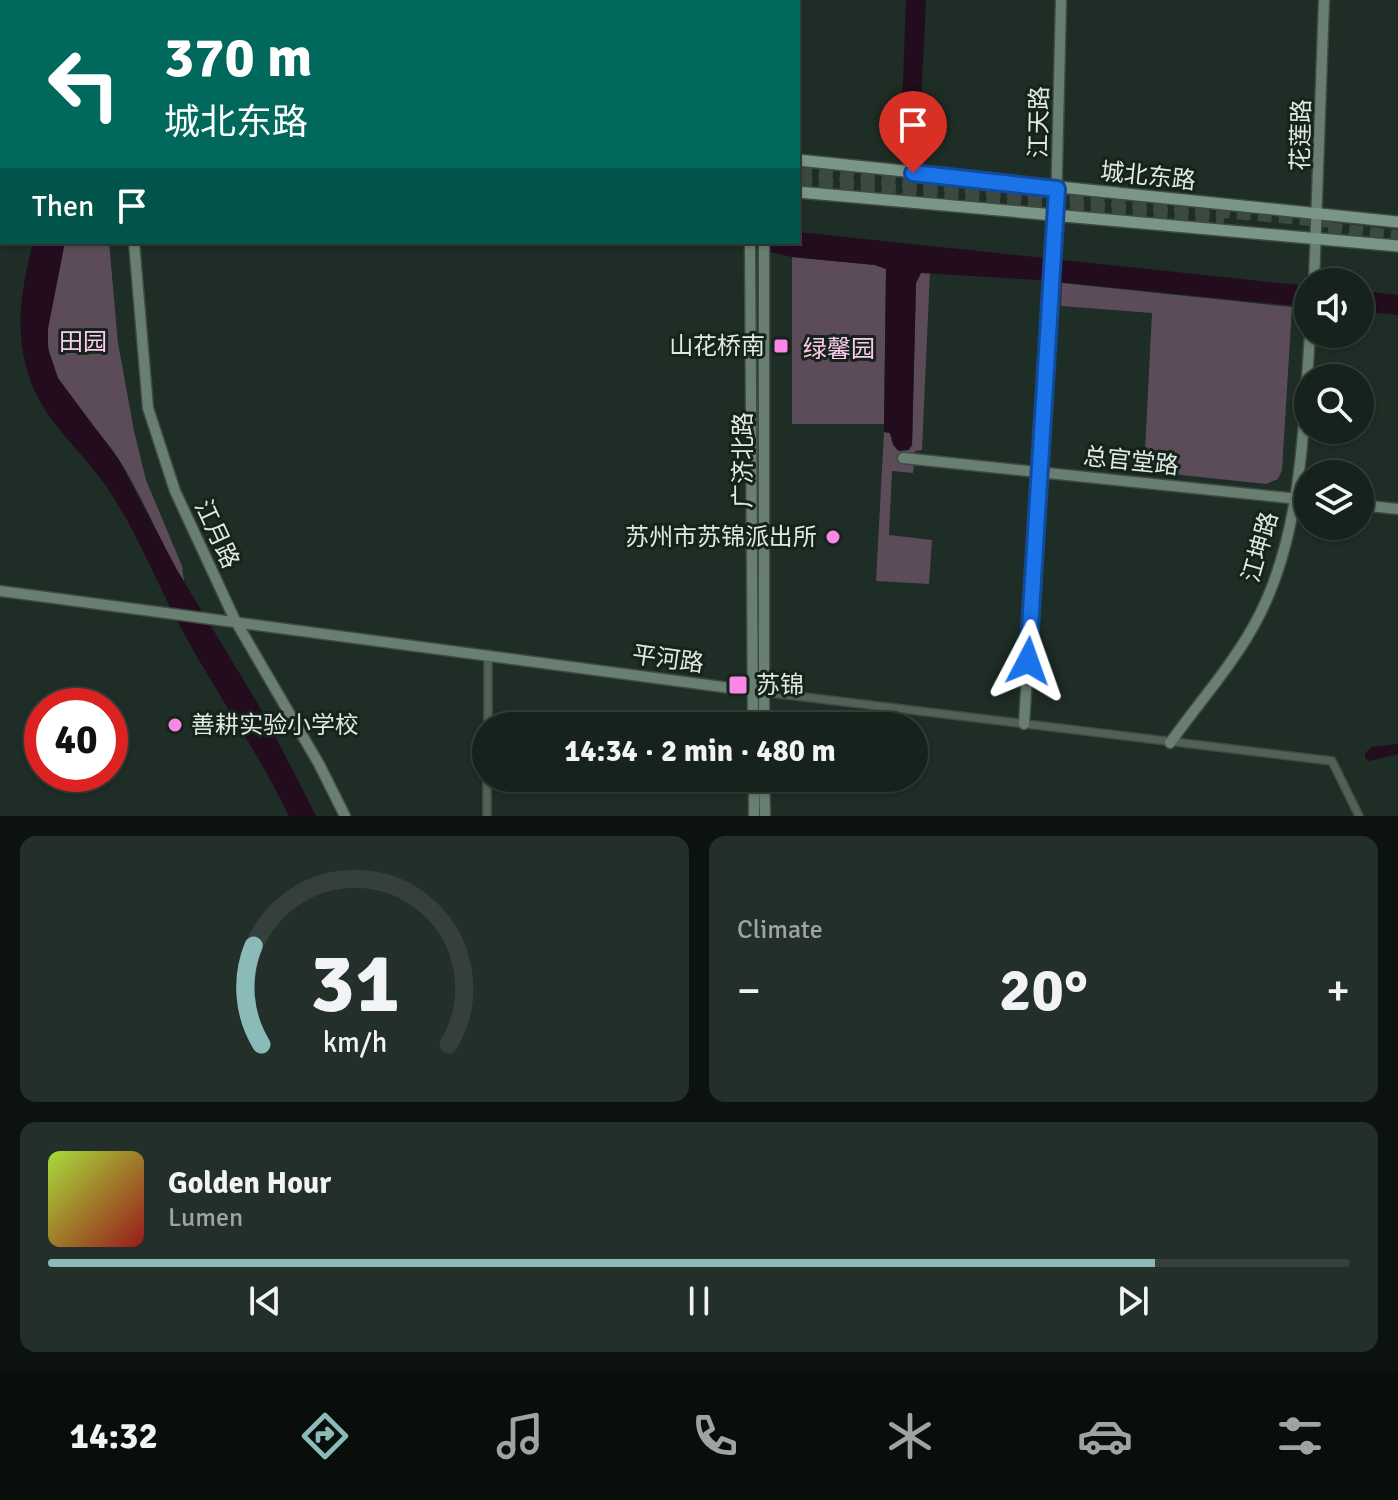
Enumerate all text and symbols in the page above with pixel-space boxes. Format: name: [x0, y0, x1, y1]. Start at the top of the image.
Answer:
text: 370 m: [164, 23, 312, 92]
icon: left: [32, 32, 136, 136]
street label: 江天路: [1023, 86, 1055, 158]
pin: [879, 91, 947, 173]
street label: 花莲路: [1285, 99, 1317, 171]
text: 城北东路: [164, 100, 308, 145]
icon: arrive: [891, 103, 935, 147]
street label: 城北东路: [1099, 156, 1197, 196]
icon: arrive: [110, 184, 154, 228]
text: Then: [32, 188, 94, 225]
map controls: [1294, 268, 1374, 540]
button: sound: [1294, 268, 1374, 348]
park label: 田园: [59, 327, 107, 357]
place label: 山花桥南: [669, 331, 765, 361]
park label: 绿馨园: [803, 334, 875, 364]
marker: 山花桥南: [772, 337, 790, 355]
button: search: [1294, 364, 1374, 444]
street label: 广济北路: [728, 412, 758, 508]
street label: 总官堂路: [1082, 441, 1180, 481]
button: layers: [1294, 460, 1374, 540]
street label: 江月路: [188, 495, 246, 573]
street label: 江坤路: [1236, 508, 1284, 586]
place label: 苏州市苏锦派出所: [625, 522, 817, 552]
marker: 苏州市苏锦派出所: [824, 528, 842, 546]
position arrow: [986, 619, 1070, 703]
street label: 平河路: [630, 639, 706, 679]
place label: 苏锦: [756, 670, 804, 700]
marker: 苏锦: [727, 674, 749, 696]
speed limit sign: 40: [24, 688, 128, 792]
place label: 善耕实验小学校: [191, 710, 359, 740]
marker: 善耕实验小学校: [166, 716, 184, 734]
text: 14:34 · 2 min · 480 m: [564, 733, 836, 770]
text: Climate: [737, 914, 823, 946]
text: 31: [310, 933, 399, 1035]
text: 20°: [999, 954, 1088, 1028]
text: −: [737, 964, 761, 1018]
text: +: [1326, 964, 1350, 1018]
text: km/h: [322, 1025, 387, 1060]
text: Golden Hour: [168, 1165, 331, 1202]
text: Lumen: [168, 1202, 243, 1234]
icon: previous: [243, 1279, 287, 1323]
icon: pause: [677, 1279, 721, 1323]
icon: next: [1111, 1279, 1155, 1323]
icon: directions: [297, 1408, 353, 1464]
icon: music: [492, 1408, 548, 1464]
icon: phone: [687, 1408, 743, 1464]
icon: climate: [882, 1408, 938, 1464]
icon: car: [1077, 1408, 1133, 1464]
icon: filters: [1272, 1408, 1328, 1464]
text: 14:32: [70, 1414, 158, 1459]

